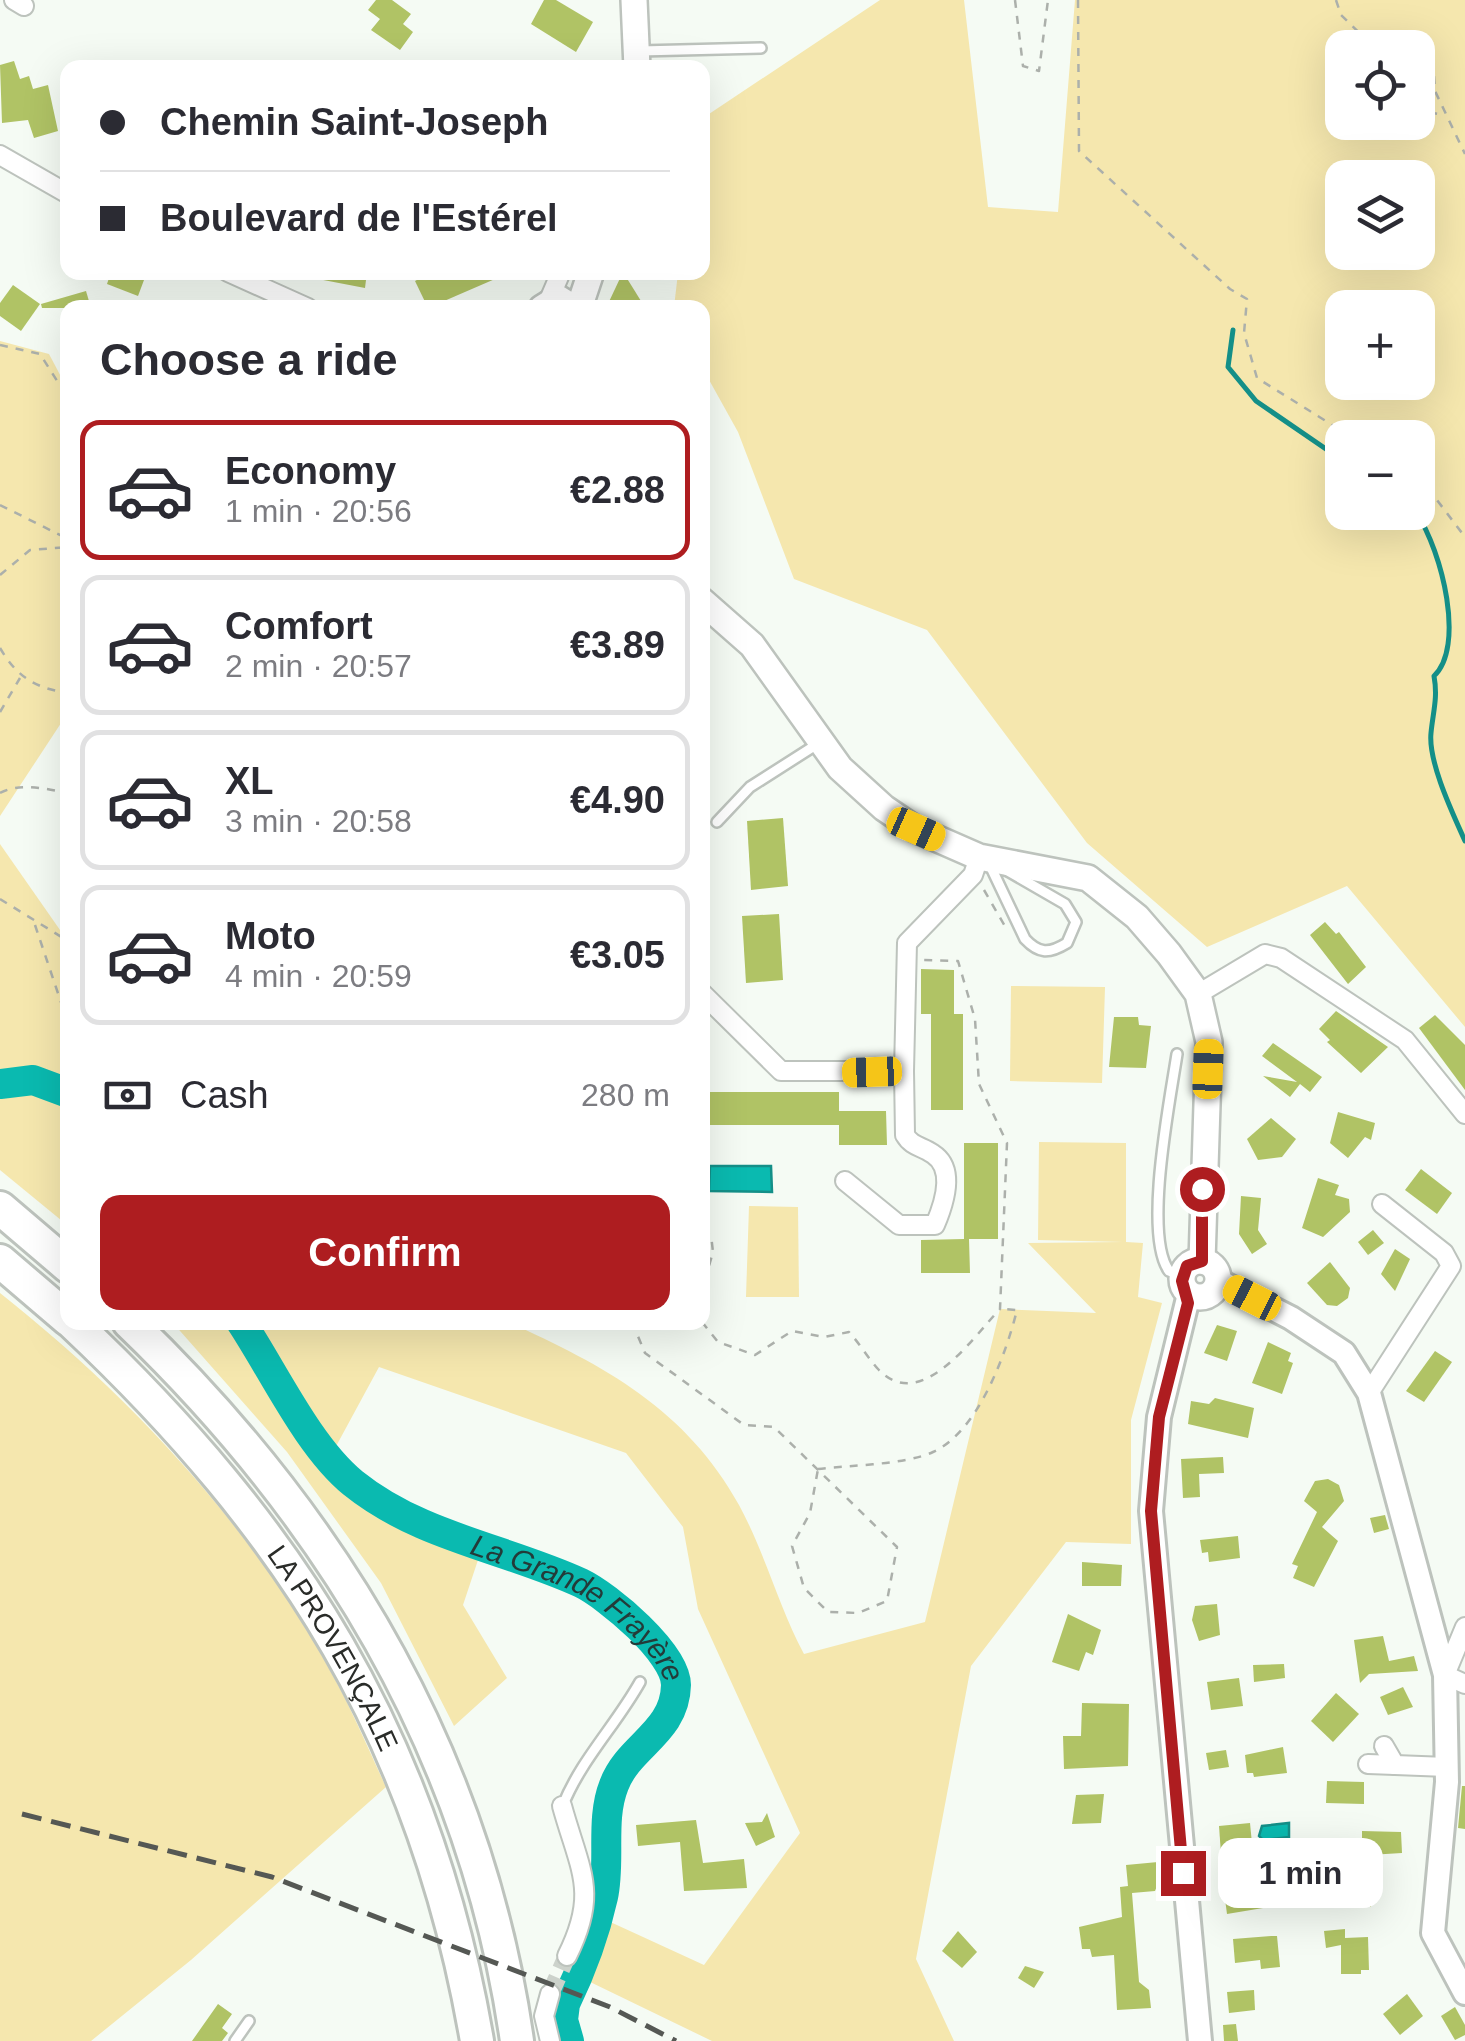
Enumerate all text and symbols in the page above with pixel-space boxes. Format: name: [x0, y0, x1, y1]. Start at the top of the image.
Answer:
map controls: [1325, 30, 1435, 530]
button: locate: [1325, 30, 1435, 140]
text: Chemin Saint-Joseph: [160, 101, 549, 143]
button: layers: [1325, 160, 1435, 270]
text: Boulevard de l'Estérel: [160, 197, 558, 239]
button: +: [1325, 290, 1435, 400]
text: Choose a ride: [100, 334, 398, 385]
button: −: [1325, 420, 1435, 530]
icon: car: [105, 445, 195, 535]
text: Economy: [225, 450, 396, 492]
text: €2.88: [570, 469, 665, 511]
text: 1 min · 20:56: [225, 493, 412, 529]
icon: car: [105, 600, 195, 690]
text: Comfort: [225, 605, 373, 647]
text: €3.89: [570, 624, 665, 666]
text: 2 min · 20:57: [225, 648, 412, 684]
icon: car: [105, 755, 195, 845]
text: XL: [225, 760, 274, 802]
text: €4.90: [570, 779, 665, 821]
text: 3 min · 20:58: [225, 803, 412, 839]
car: [882, 803, 950, 855]
icon: car: [105, 910, 195, 1000]
text: Moto: [225, 915, 316, 957]
text: €3.05: [570, 934, 665, 976]
text: 4 min · 20:59: [225, 958, 412, 994]
car: [1192, 1038, 1224, 1100]
car: [841, 1056, 903, 1088]
icon: cash: [100, 1068, 155, 1123]
text: Cash: [180, 1074, 269, 1116]
text: 280 m: [581, 1077, 670, 1113]
route start: [1180, 1167, 1225, 1212]
button: Confirm: [100, 1195, 670, 1310]
car: [1218, 1271, 1286, 1325]
water label: La Grande Frayère: [467, 1528, 691, 1686]
street label: LA PROVENÇALE: [262, 1539, 404, 1755]
callout: 1 min: [1218, 1838, 1383, 1908]
route end: [1161, 1851, 1206, 1896]
text: 1 min: [1259, 1855, 1342, 1891]

